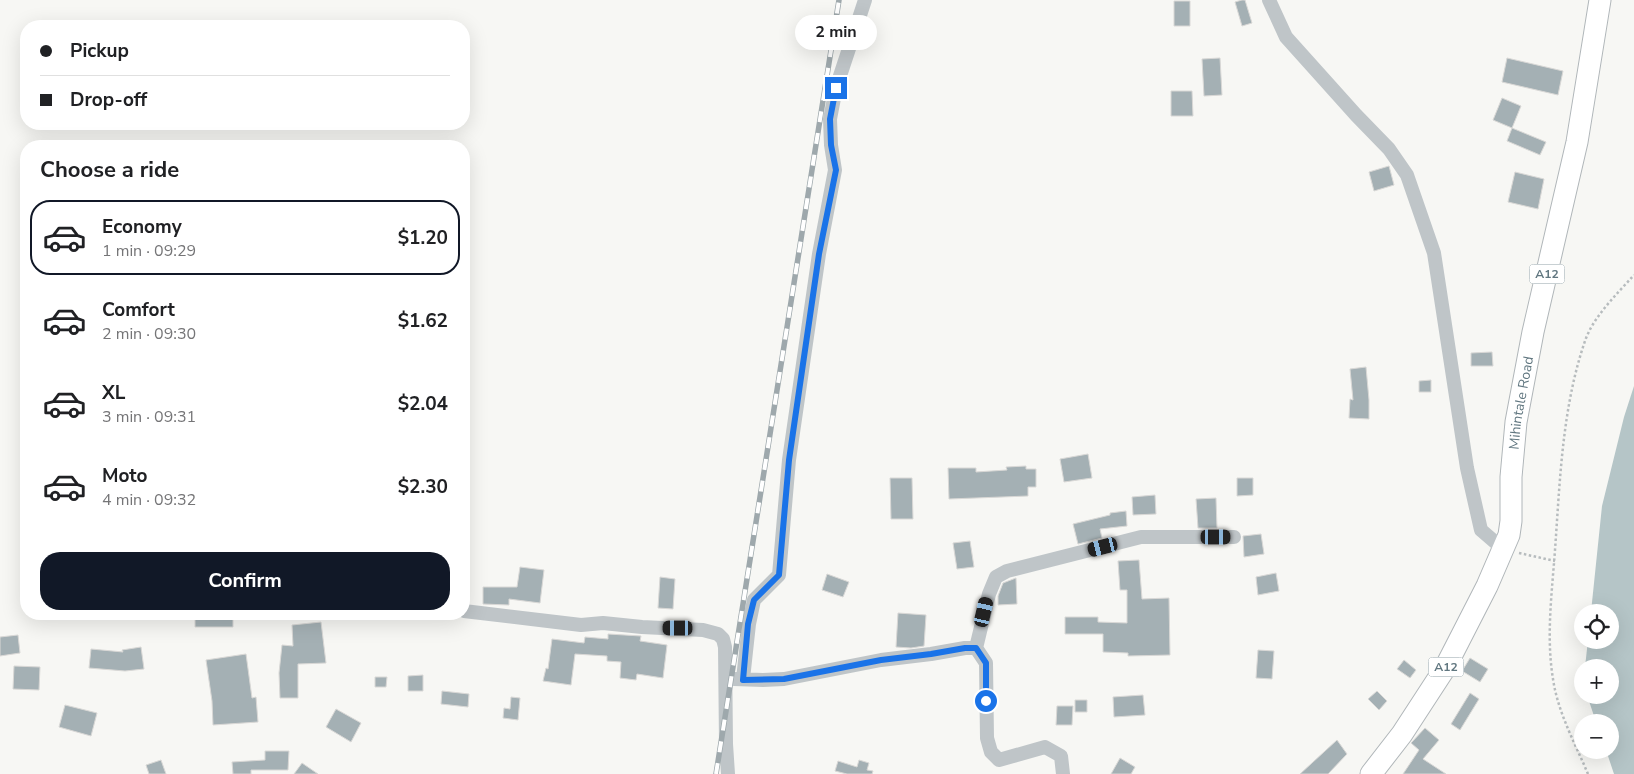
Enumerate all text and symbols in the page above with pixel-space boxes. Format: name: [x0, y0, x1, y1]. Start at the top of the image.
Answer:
callout: 2 min: [795, 16, 877, 51]
text: 2 min: [815, 21, 857, 43]
text: Pickup: [70, 38, 129, 64]
route end: [825, 77, 847, 99]
text: Drop-off: [70, 87, 147, 113]
text: Choose a ride: [40, 155, 179, 185]
text: Economy: [102, 214, 182, 240]
icon: car: [42, 215, 87, 260]
text: $1.20: [398, 225, 448, 251]
text: 1 min · 09:29: [102, 240, 196, 262]
road number: A12: [1530, 264, 1564, 284]
text: Comfort: [102, 297, 175, 323]
icon: car: [42, 298, 87, 343]
text: $1.62: [398, 308, 448, 334]
text: 2 min · 09:30: [102, 323, 196, 345]
street label: Mihintale Road: [1505, 355, 1538, 450]
text: XL: [102, 380, 125, 406]
icon: car: [42, 381, 87, 426]
text: $2.04: [398, 391, 448, 417]
text: 3 min · 09:31: [102, 406, 196, 428]
text: Moto: [102, 463, 148, 489]
icon: car: [42, 464, 87, 509]
text: $2.30: [398, 474, 448, 500]
text: 4 min · 09:32: [102, 489, 196, 511]
car: [1201, 530, 1231, 545]
car: [1086, 536, 1119, 558]
button: Confirm: [40, 552, 450, 610]
car: [973, 596, 994, 628]
map controls: [1574, 604, 1619, 759]
button: locate: [1574, 604, 1619, 649]
car: [663, 621, 693, 636]
road number: A12: [1428, 658, 1464, 676]
button: +: [1574, 659, 1619, 704]
route start: [975, 690, 997, 712]
button: −: [1574, 714, 1619, 759]

